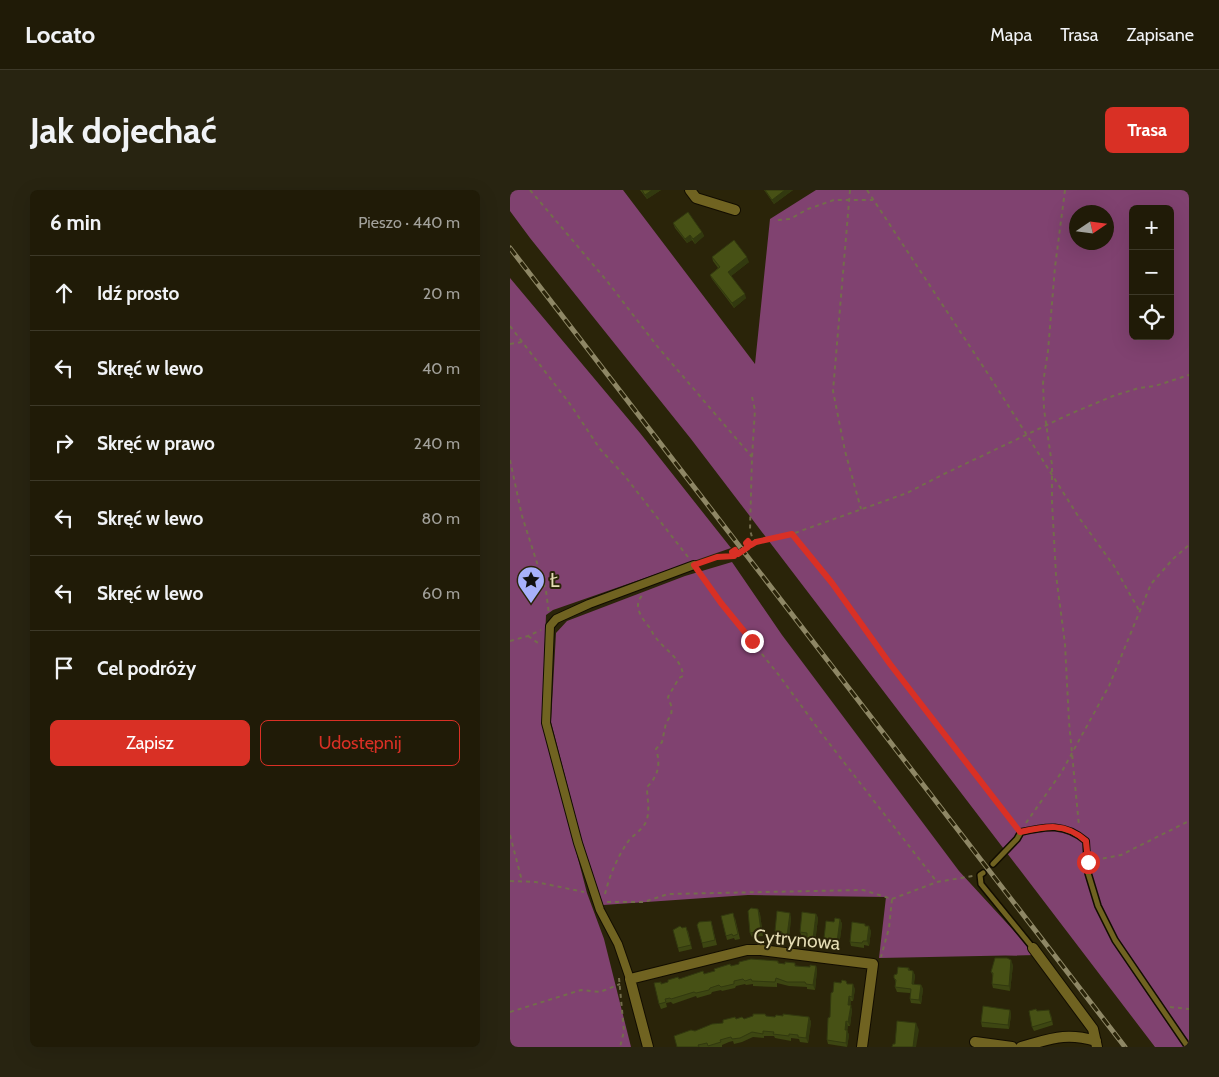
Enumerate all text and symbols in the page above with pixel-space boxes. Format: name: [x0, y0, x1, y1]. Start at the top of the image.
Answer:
text: Locato: [25, 20, 95, 49]
text: Mapa: [990, 24, 1032, 46]
text: Trasa: [1060, 24, 1098, 46]
text: Zapisane: [1126, 24, 1194, 46]
button: Trasa: [1105, 107, 1189, 153]
text: Jak dojechać: [30, 109, 217, 152]
north arrow: [1069, 205, 1114, 250]
map controls: [1129, 205, 1174, 340]
button: +: [1129, 205, 1174, 250]
text: 6 min: [50, 210, 101, 235]
text: Pieszo · 440 m: [358, 213, 460, 232]
button: −: [1129, 250, 1174, 295]
icon: ahead: [50, 279, 78, 307]
text: Idź prosto: [97, 282, 179, 305]
text: 20 m: [423, 284, 460, 303]
button: locate: [1129, 295, 1174, 340]
icon: left: [50, 354, 78, 382]
text: Skręć w lewo: [97, 357, 203, 380]
text: 40 m: [422, 359, 460, 378]
icon: right: [50, 429, 78, 457]
text: Skręć w prawo: [97, 432, 215, 455]
text: 240 m: [414, 434, 460, 453]
icon: left: [50, 504, 78, 532]
text: Skręć w lewo: [97, 507, 203, 530]
text: 80 m: [422, 509, 460, 528]
place icon: Ł: [516, 565, 546, 604]
place label: Ł: [550, 569, 560, 592]
icon: left: [50, 579, 78, 607]
text: Skręć w lewo: [97, 582, 203, 605]
text: 60 m: [422, 584, 460, 603]
route end: [741, 630, 764, 653]
icon: arrive: [50, 654, 78, 682]
text: Cel podróży: [97, 657, 196, 680]
button: Zapisz: [50, 720, 250, 766]
button: Udostępnij: [260, 720, 460, 766]
route start: [1077, 851, 1100, 874]
street label: Cytrynowa: [753, 924, 841, 955]

